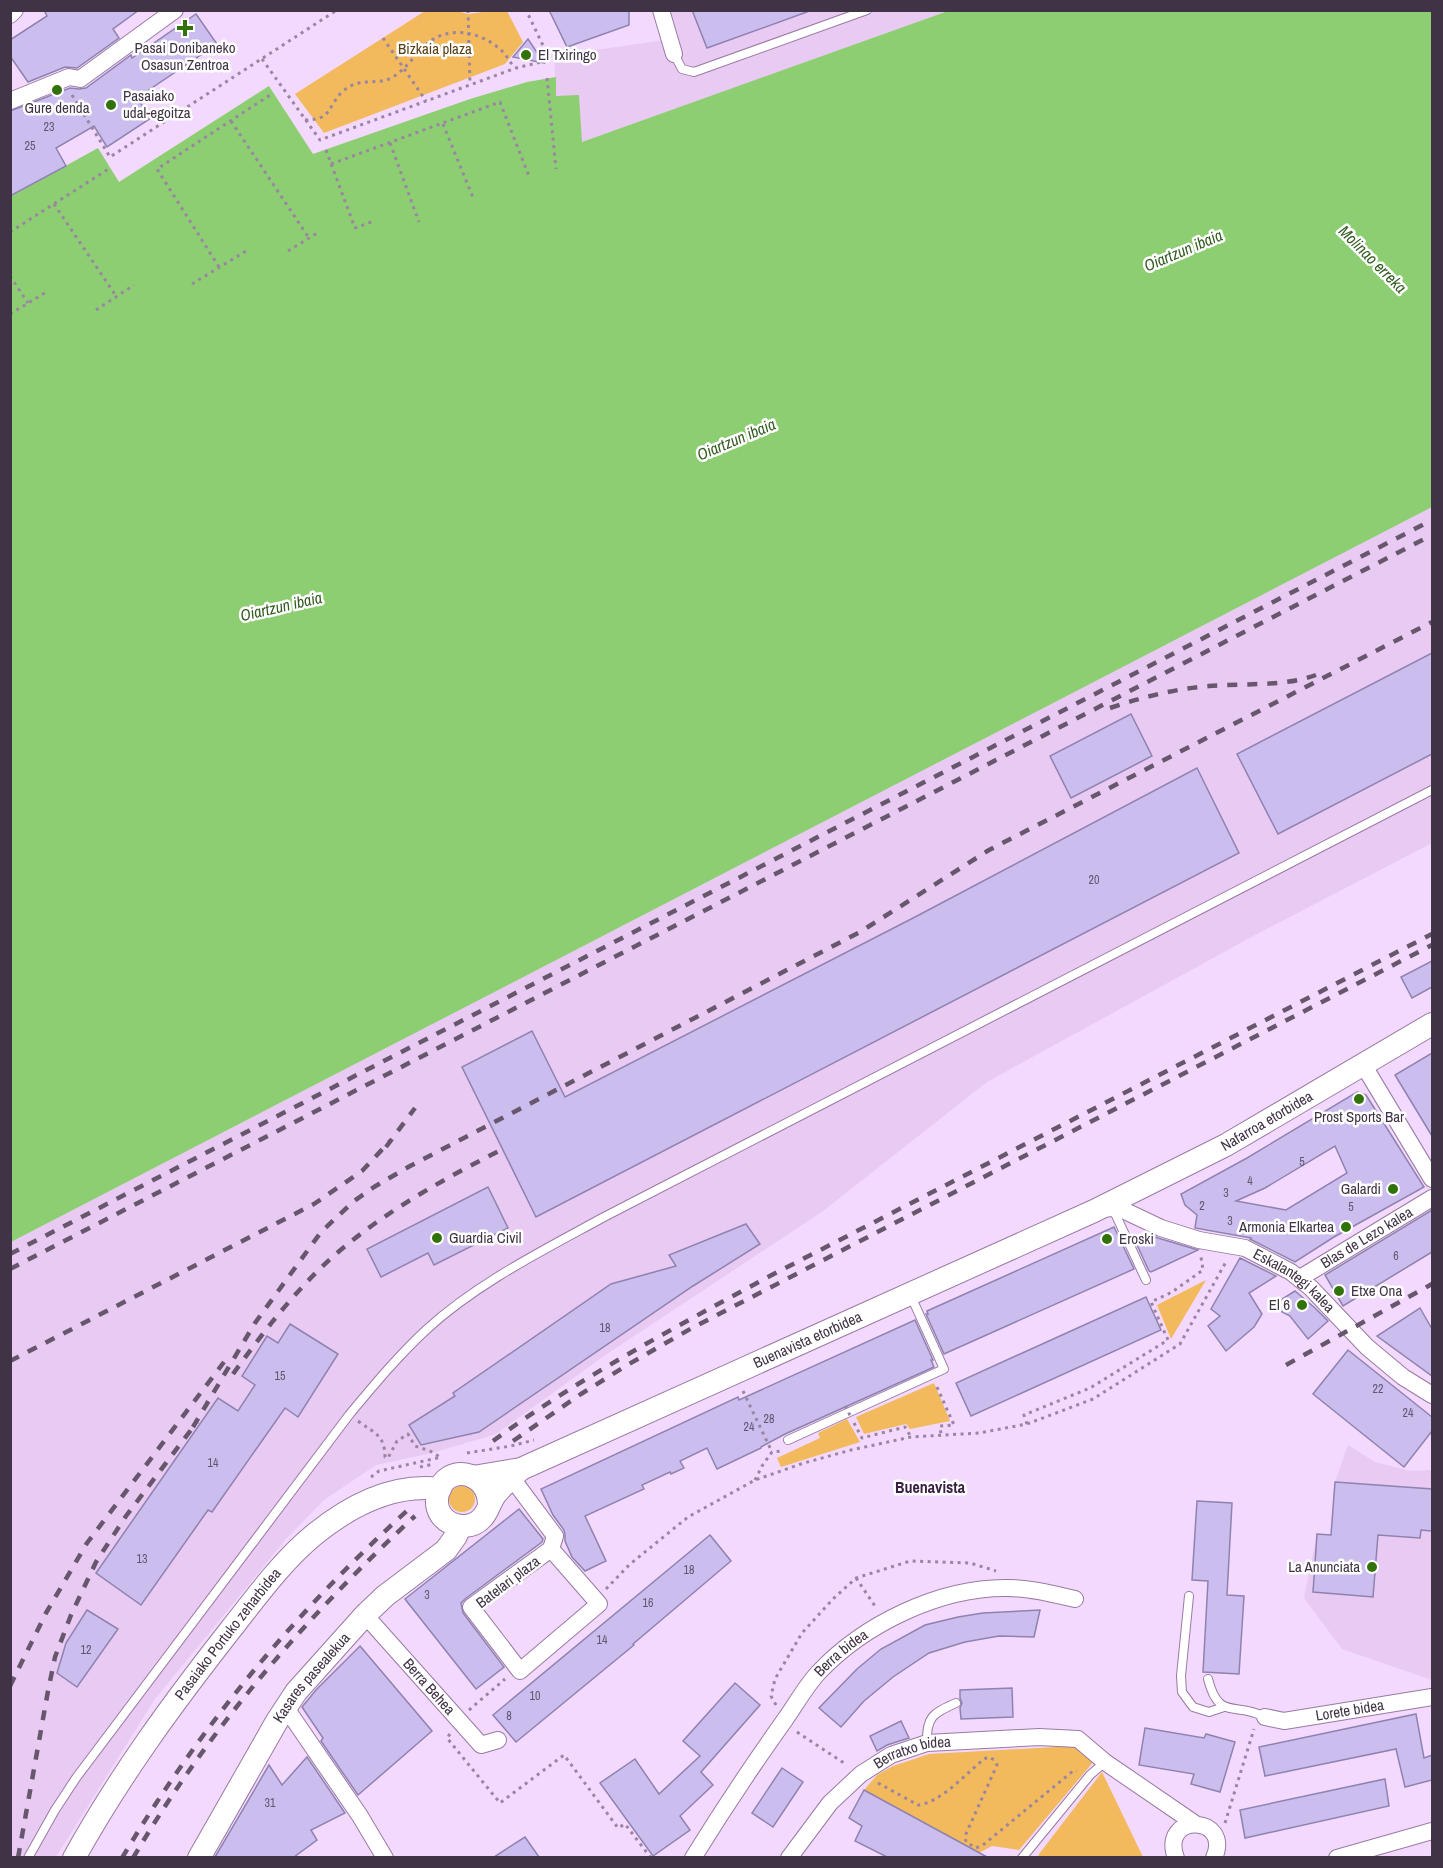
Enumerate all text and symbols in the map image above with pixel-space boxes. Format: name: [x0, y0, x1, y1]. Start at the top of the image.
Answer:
marker: Pasai Donibaneko Osasun Zentroa: [176, 19, 194, 37]
place label: Pasai Donibaneko Osasun Zentroa: [134, 37, 236, 75]
park label: Bizkaia plaza: [398, 38, 472, 59]
place label: El Txiringo: [538, 44, 597, 65]
marker: El Txiringo: [519, 48, 533, 62]
marker: Gure denda: [50, 83, 64, 97]
place label: Pasaiako udal-egoitza: [123, 85, 191, 123]
place label: Gure denda: [25, 97, 90, 118]
marker: Pasaiako udal-egoitza: [104, 98, 118, 112]
house number: 23: [44, 119, 54, 135]
house number: 25: [25, 138, 36, 154]
water label: Molinao erreka: [1334, 220, 1412, 298]
water label: Oiartzun ibaia: [1140, 224, 1226, 276]
water label: Oiartzun ibaia: [693, 413, 779, 465]
water label: Oiartzun ibaia: [238, 586, 324, 626]
house number: 20: [1089, 872, 1099, 888]
street label: Nafarroa etorbidea: [1217, 1085, 1317, 1156]
marker: Prost Sports Bar: [1352, 1092, 1366, 1106]
place label: Prost Sports Bar: [1314, 1106, 1404, 1127]
house number: 5: [1299, 1154, 1305, 1170]
house number: 4: [1247, 1173, 1253, 1189]
place label: Galardi: [1341, 1178, 1381, 1199]
marker: Galardi: [1386, 1182, 1400, 1196]
house number: 3: [1223, 1185, 1229, 1201]
house number: 2: [1199, 1198, 1205, 1214]
house number: 5: [1348, 1199, 1354, 1215]
street label: Blas de Lezo kalea: [1317, 1201, 1416, 1273]
house number: 3: [1227, 1213, 1233, 1229]
place label: Armonia Elkartea: [1238, 1216, 1334, 1237]
marker: Armonia Elkartea: [1339, 1220, 1353, 1234]
place label: Guardia Civil: [449, 1227, 521, 1248]
place label: Eroski: [1119, 1228, 1154, 1249]
marker: Guardia Civil: [430, 1231, 444, 1245]
marker: Eroski: [1100, 1232, 1114, 1246]
street label: Eskalantegi kalea: [1250, 1243, 1340, 1317]
house number: 6: [1393, 1248, 1399, 1264]
place label: Etxe Ona: [1351, 1280, 1402, 1301]
marker: Etxe Ona: [1332, 1284, 1346, 1298]
place label: El 6: [1269, 1294, 1290, 1315]
marker: El 6: [1295, 1298, 1309, 1312]
street label: Buenavista etorbidea: [750, 1306, 865, 1373]
house number: 18: [600, 1320, 610, 1336]
house number: 15: [275, 1368, 286, 1384]
house number: 22: [1373, 1381, 1383, 1397]
house number: 24: [1403, 1405, 1414, 1421]
house number: 28: [764, 1411, 774, 1427]
house number: 24: [744, 1419, 755, 1435]
house number: 14: [208, 1455, 219, 1471]
district label: Buenavista: [895, 1476, 966, 1498]
street label: Batelari plaza: [471, 1550, 544, 1613]
house number: 13: [137, 1551, 147, 1567]
place label: La Anunciata: [1288, 1556, 1360, 1577]
marker: La Anunciata: [1365, 1560, 1379, 1574]
house number: 18: [684, 1562, 694, 1578]
street label: Pasaiako Portuko zeharbidea: [169, 1563, 286, 1704]
house number: 3: [424, 1587, 430, 1603]
house number: 16: [643, 1595, 653, 1611]
street label: Berra bidea: [809, 1624, 872, 1681]
street label: Kasares pasealekua: [268, 1628, 355, 1727]
house number: 14: [597, 1632, 608, 1648]
house number: 12: [81, 1642, 91, 1658]
street label: Berra Behea: [398, 1654, 460, 1719]
house number: 10: [530, 1688, 540, 1704]
street label: Lorete bidea: [1314, 1694, 1386, 1726]
house number: 8: [506, 1708, 512, 1724]
street label: Berratxo bidea: [869, 1731, 952, 1774]
house number: 31: [265, 1795, 276, 1811]

